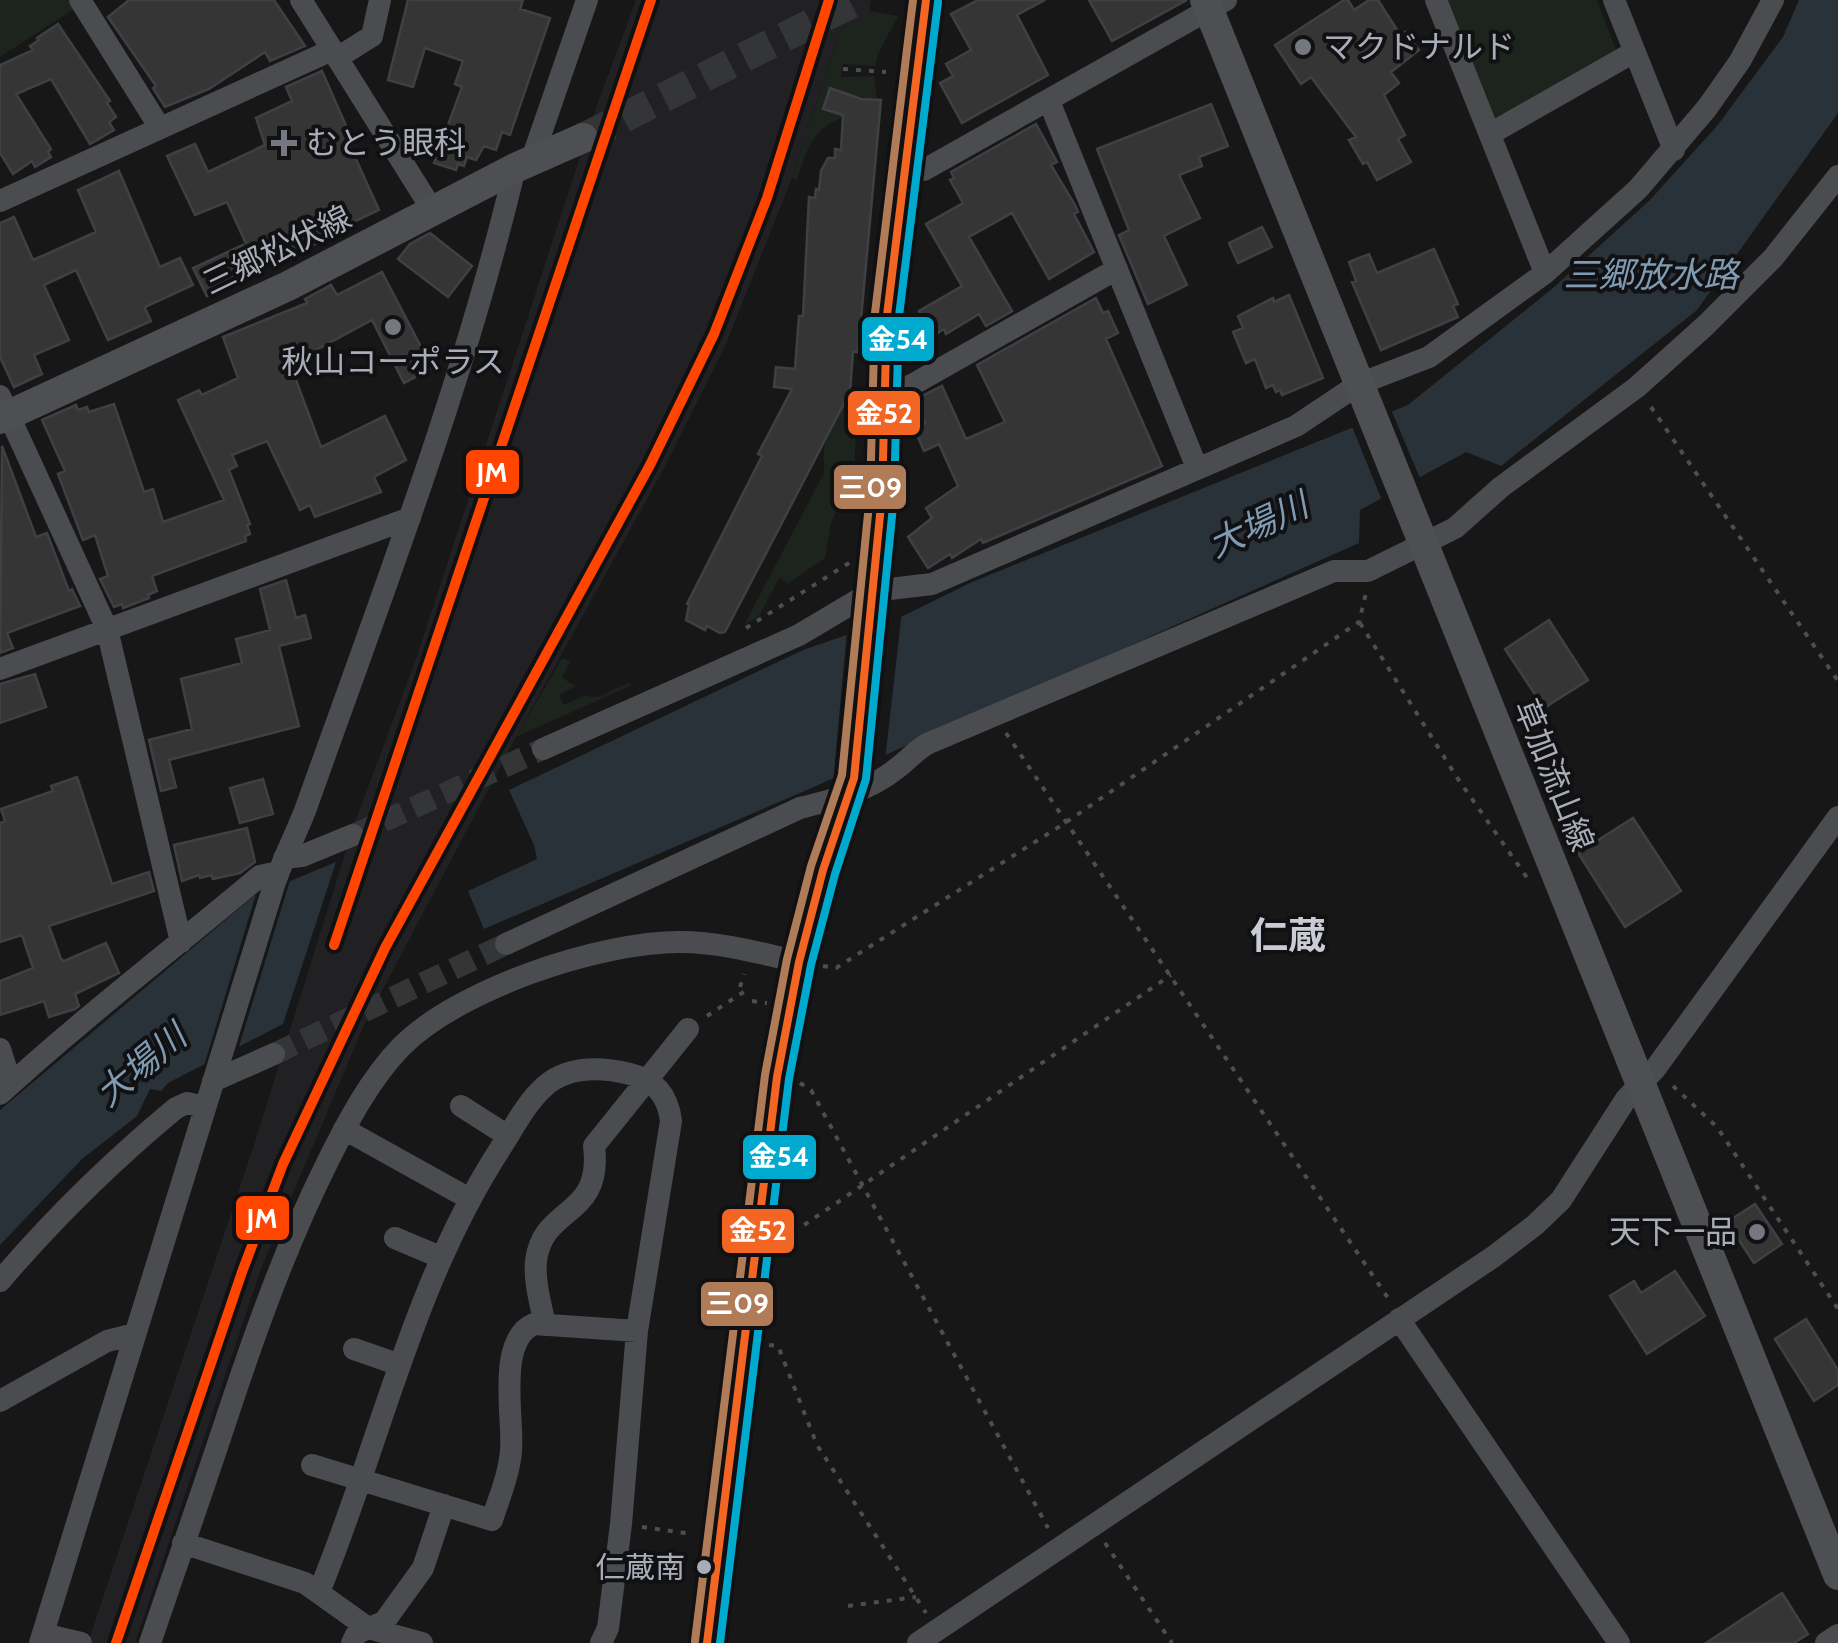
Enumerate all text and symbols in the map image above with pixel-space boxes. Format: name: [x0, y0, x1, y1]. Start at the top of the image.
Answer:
place label: マクドナルド: [1323, 27, 1515, 66]
marker: マクドナルド: [1292, 36, 1314, 58]
place label: むとう眼科: [306, 123, 466, 162]
marker: むとう眼科: [271, 130, 297, 156]
street label: 三郷松伏線: [196, 197, 357, 302]
water label: 三郷放水路: [1563, 253, 1741, 296]
line badge: 金54: [860, 315, 936, 363]
marker: 秋山コーポラス: [382, 316, 404, 338]
text: 金54: [868, 322, 928, 356]
place label: 秋山コーポラス: [281, 342, 505, 381]
line badge: 金52: [846, 389, 922, 437]
text: 金52: [855, 396, 913, 430]
line badge: JM: [464, 448, 521, 496]
text: JM: [475, 455, 508, 489]
line badge: 三09: [832, 463, 908, 511]
text: 三09: [838, 470, 902, 504]
water label: 大場川: [1201, 481, 1318, 566]
street label: 草加流山線: [1506, 693, 1603, 856]
district label: 仁蔵: [1250, 912, 1326, 959]
water label: 大場川: [87, 1012, 198, 1115]
line badge: 金54: [741, 1133, 818, 1181]
text: 金54: [749, 1139, 809, 1173]
line badge: JM: [234, 1194, 291, 1242]
text: JM: [245, 1201, 278, 1235]
line badge: 金52: [720, 1207, 796, 1255]
place label: 天下一品: [1609, 1212, 1737, 1251]
text: 金52: [729, 1213, 787, 1247]
marker: 天下一品: [1746, 1221, 1768, 1243]
line badge: 三09: [699, 1280, 775, 1328]
text: 三09: [705, 1286, 769, 1320]
place label: 仁蔵南: [595, 1549, 685, 1586]
marker: 仁蔵南: [694, 1557, 714, 1577]

